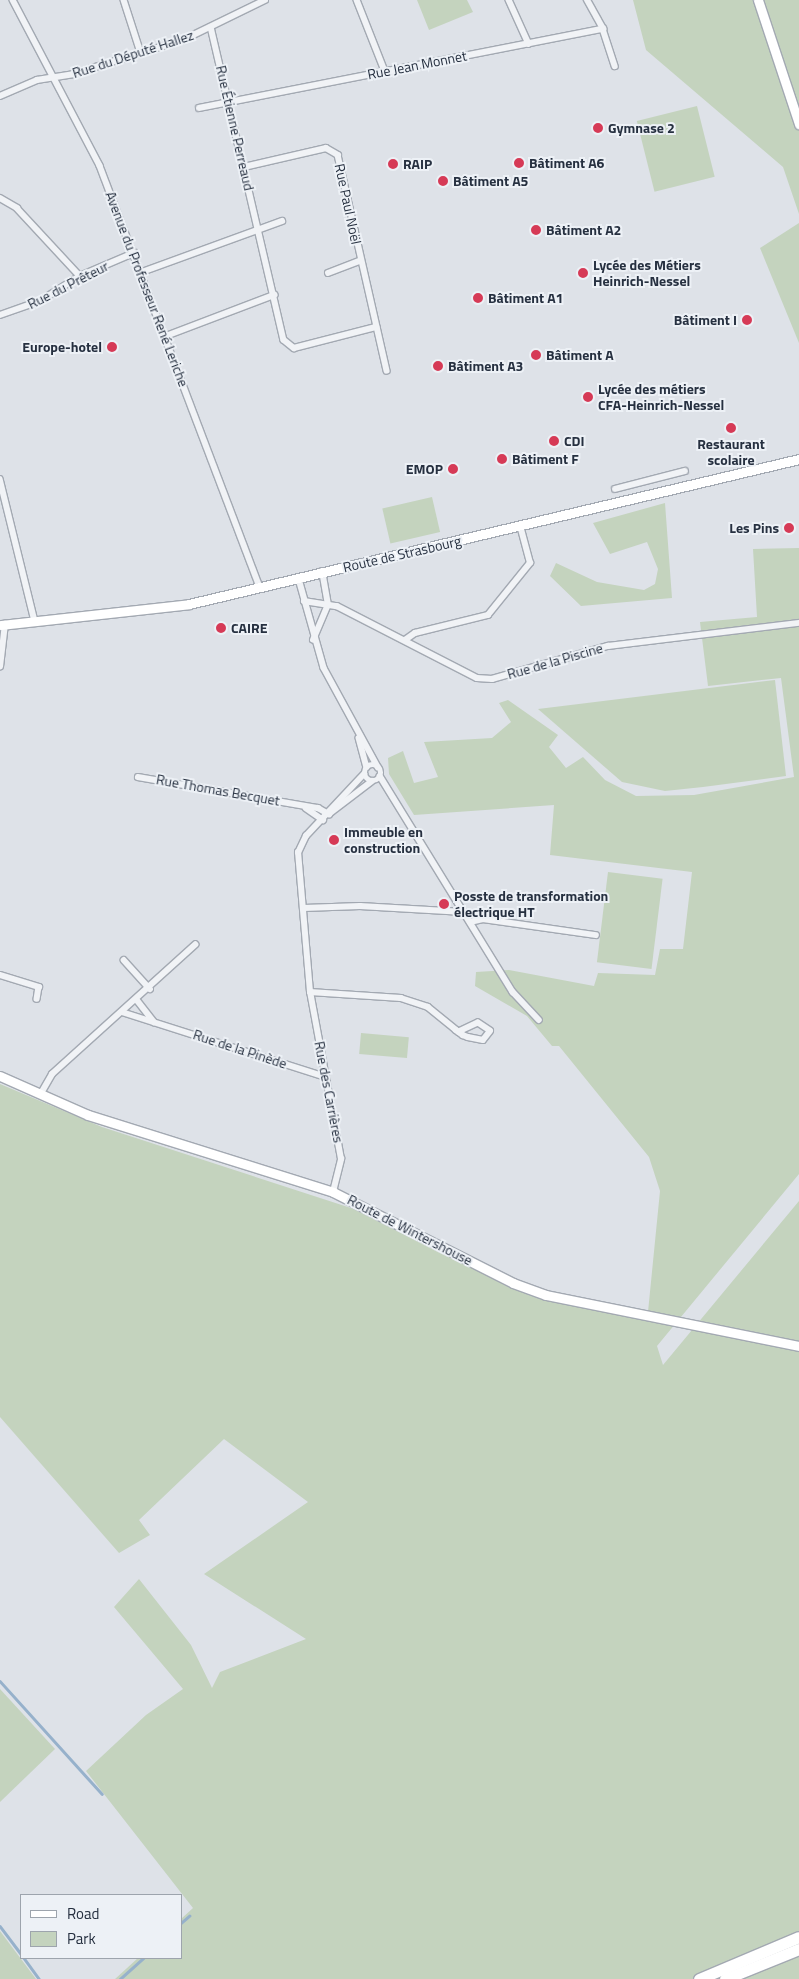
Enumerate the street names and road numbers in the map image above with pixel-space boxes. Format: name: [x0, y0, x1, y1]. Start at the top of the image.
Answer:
street label: Rue du Député Hallez: [70, 26, 196, 82]
street label: Rue Jean Monnet: [366, 47, 468, 83]
street label: Rue Étienne Perreaud: [212, 64, 258, 192]
street label: Rue Paul Noël: [331, 162, 365, 246]
street label: Avenue du Professeur René Leriche: [102, 189, 192, 389]
street label: Rue du Prêteur: [25, 257, 111, 313]
street label: Route de Strasbourg: [341, 532, 463, 576]
street label: Rue de la Piscine: [505, 639, 605, 683]
street label: Rue Thomas Becquet: [155, 771, 281, 809]
street label: Rue de la Pinède: [191, 1026, 289, 1072]
street label: Rue des Carrières: [311, 1040, 347, 1144]
street label: Route de Wintershouse: [345, 1191, 475, 1269]

